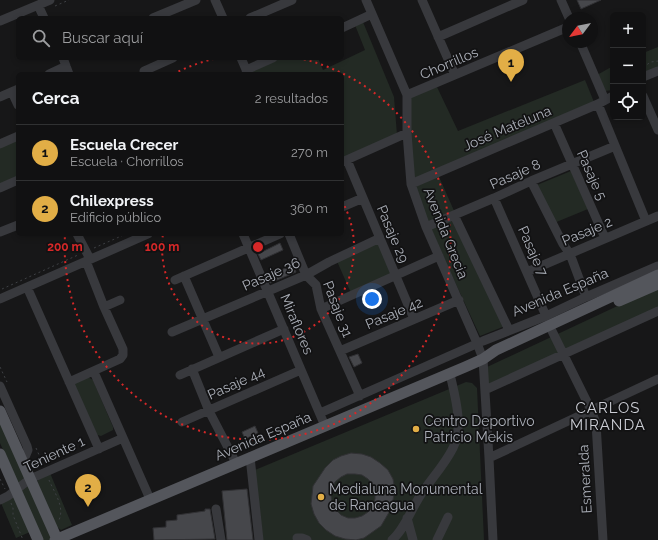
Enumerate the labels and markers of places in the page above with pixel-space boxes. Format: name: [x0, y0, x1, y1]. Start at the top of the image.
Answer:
pin: 1: [498, 49, 524, 82]
centre of rings: [251, 240, 265, 254]
place label: Centro Deportivo Patricio Mekis: [424, 413, 535, 445]
marker: Centro Deportivo Patricio Mekis: [411, 424, 421, 434]
pin: 2: [75, 474, 101, 507]
place label: Medialuna Monumental de Rancagua: [329, 481, 483, 513]
marker: Medialuna Monumental de Rancagua: [316, 492, 326, 502]

